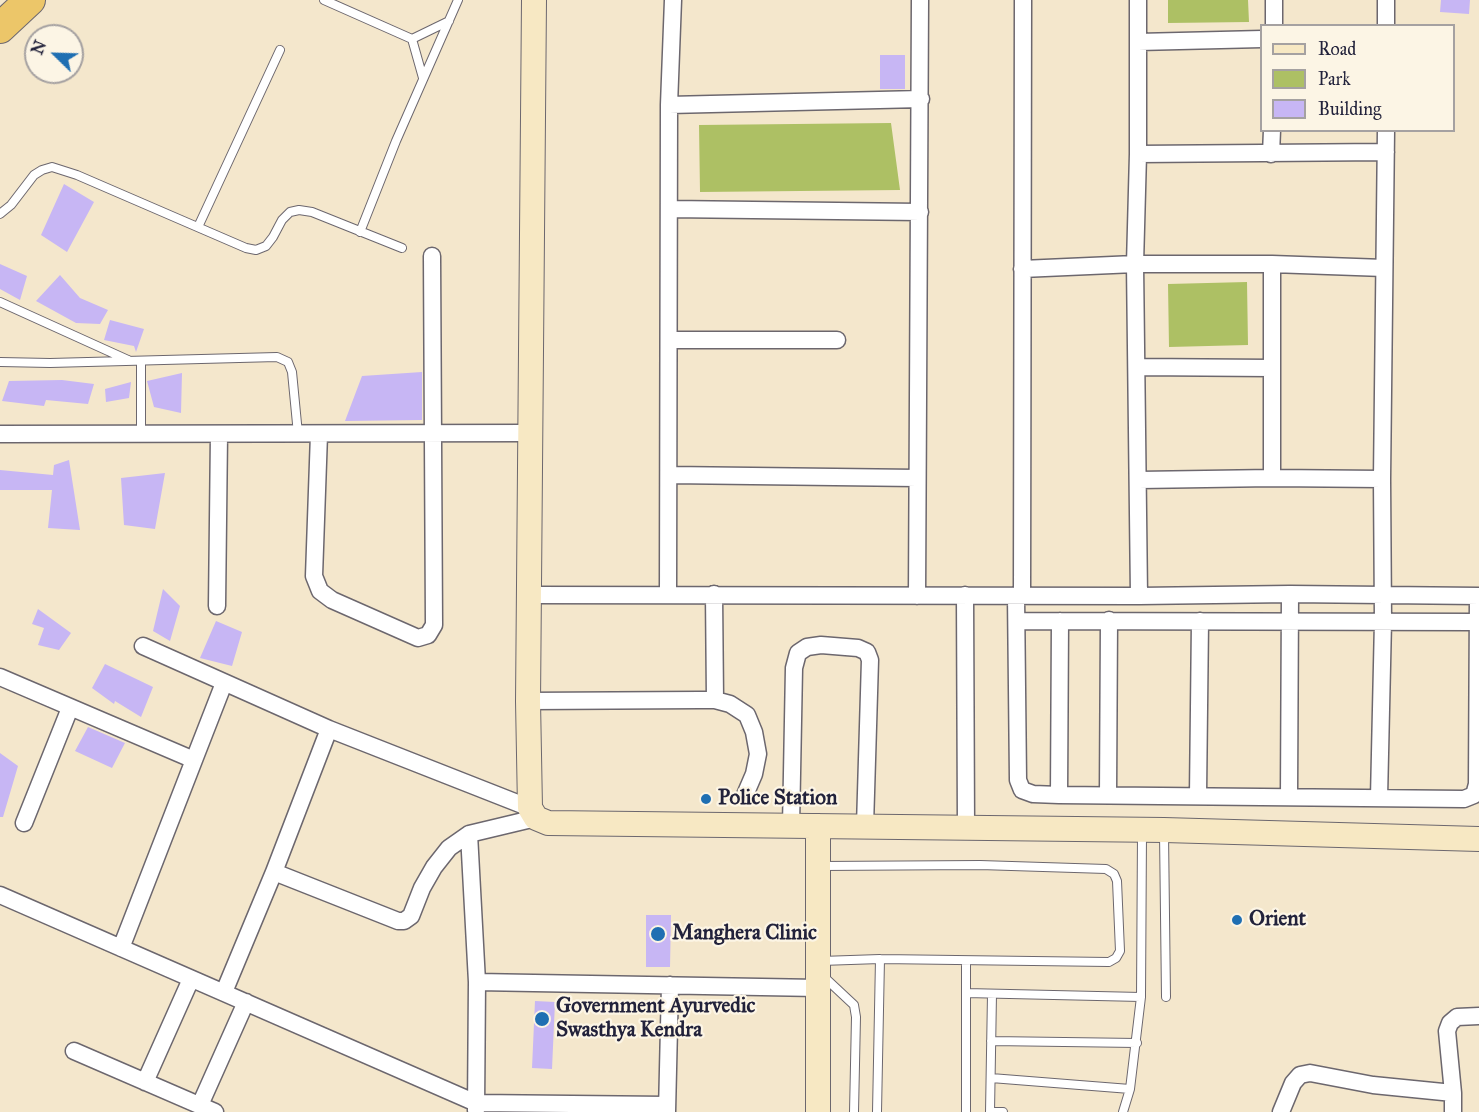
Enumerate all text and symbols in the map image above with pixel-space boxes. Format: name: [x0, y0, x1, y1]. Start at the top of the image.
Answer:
north arrow: [24, 24, 84, 84]
legend: [1260, 24, 1455, 132]
text: N: [27, 38, 50, 58]
text: Road: [1318, 38, 1356, 60]
text: Park: [1318, 68, 1351, 90]
text: Building: [1318, 98, 1381, 120]
place label: Police Station: [718, 786, 837, 812]
marker: Police Station: [699, 792, 713, 806]
place label: Orient: [1249, 907, 1306, 933]
marker: Orient: [1230, 913, 1244, 927]
place label: Manghera Clinic: [672, 921, 817, 947]
marker: Manghera Clinic: [649, 925, 667, 943]
place label: Government Ayurvedic Swasthya Kendra: [556, 994, 755, 1044]
marker: Government Ayurvedic Swasthya Kendra: [533, 1010, 551, 1028]

